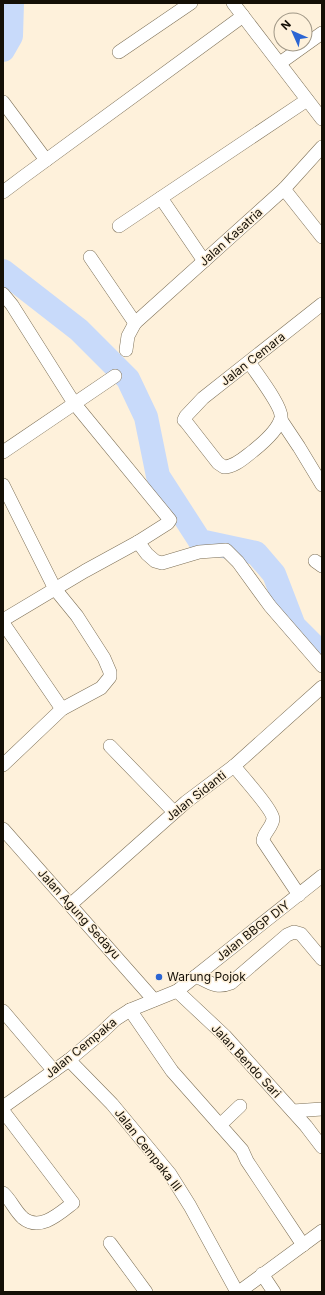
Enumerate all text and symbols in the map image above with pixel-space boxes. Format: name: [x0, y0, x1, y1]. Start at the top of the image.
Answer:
north arrow: [273, 12, 313, 52]
text: N: [278, 17, 294, 33]
street label: Jalan Kasatria: [196, 204, 265, 269]
street label: Jalan Cemara: [217, 329, 288, 389]
street label: Jalan Sidanti: [163, 767, 229, 824]
street label: Jalan Agung Sedayu: [35, 865, 124, 962]
street label: Jalan BBGP DIY: [213, 897, 293, 964]
place label: Warung Pojok: [167, 969, 246, 984]
marker: Warung Pojok: [154, 972, 164, 982]
street label: Jalan Cempaka: [42, 1014, 119, 1081]
street label: Jalan Bendo Sari: [208, 1021, 285, 1101]
street label: Jalan Cempaka III: [112, 1105, 185, 1194]

